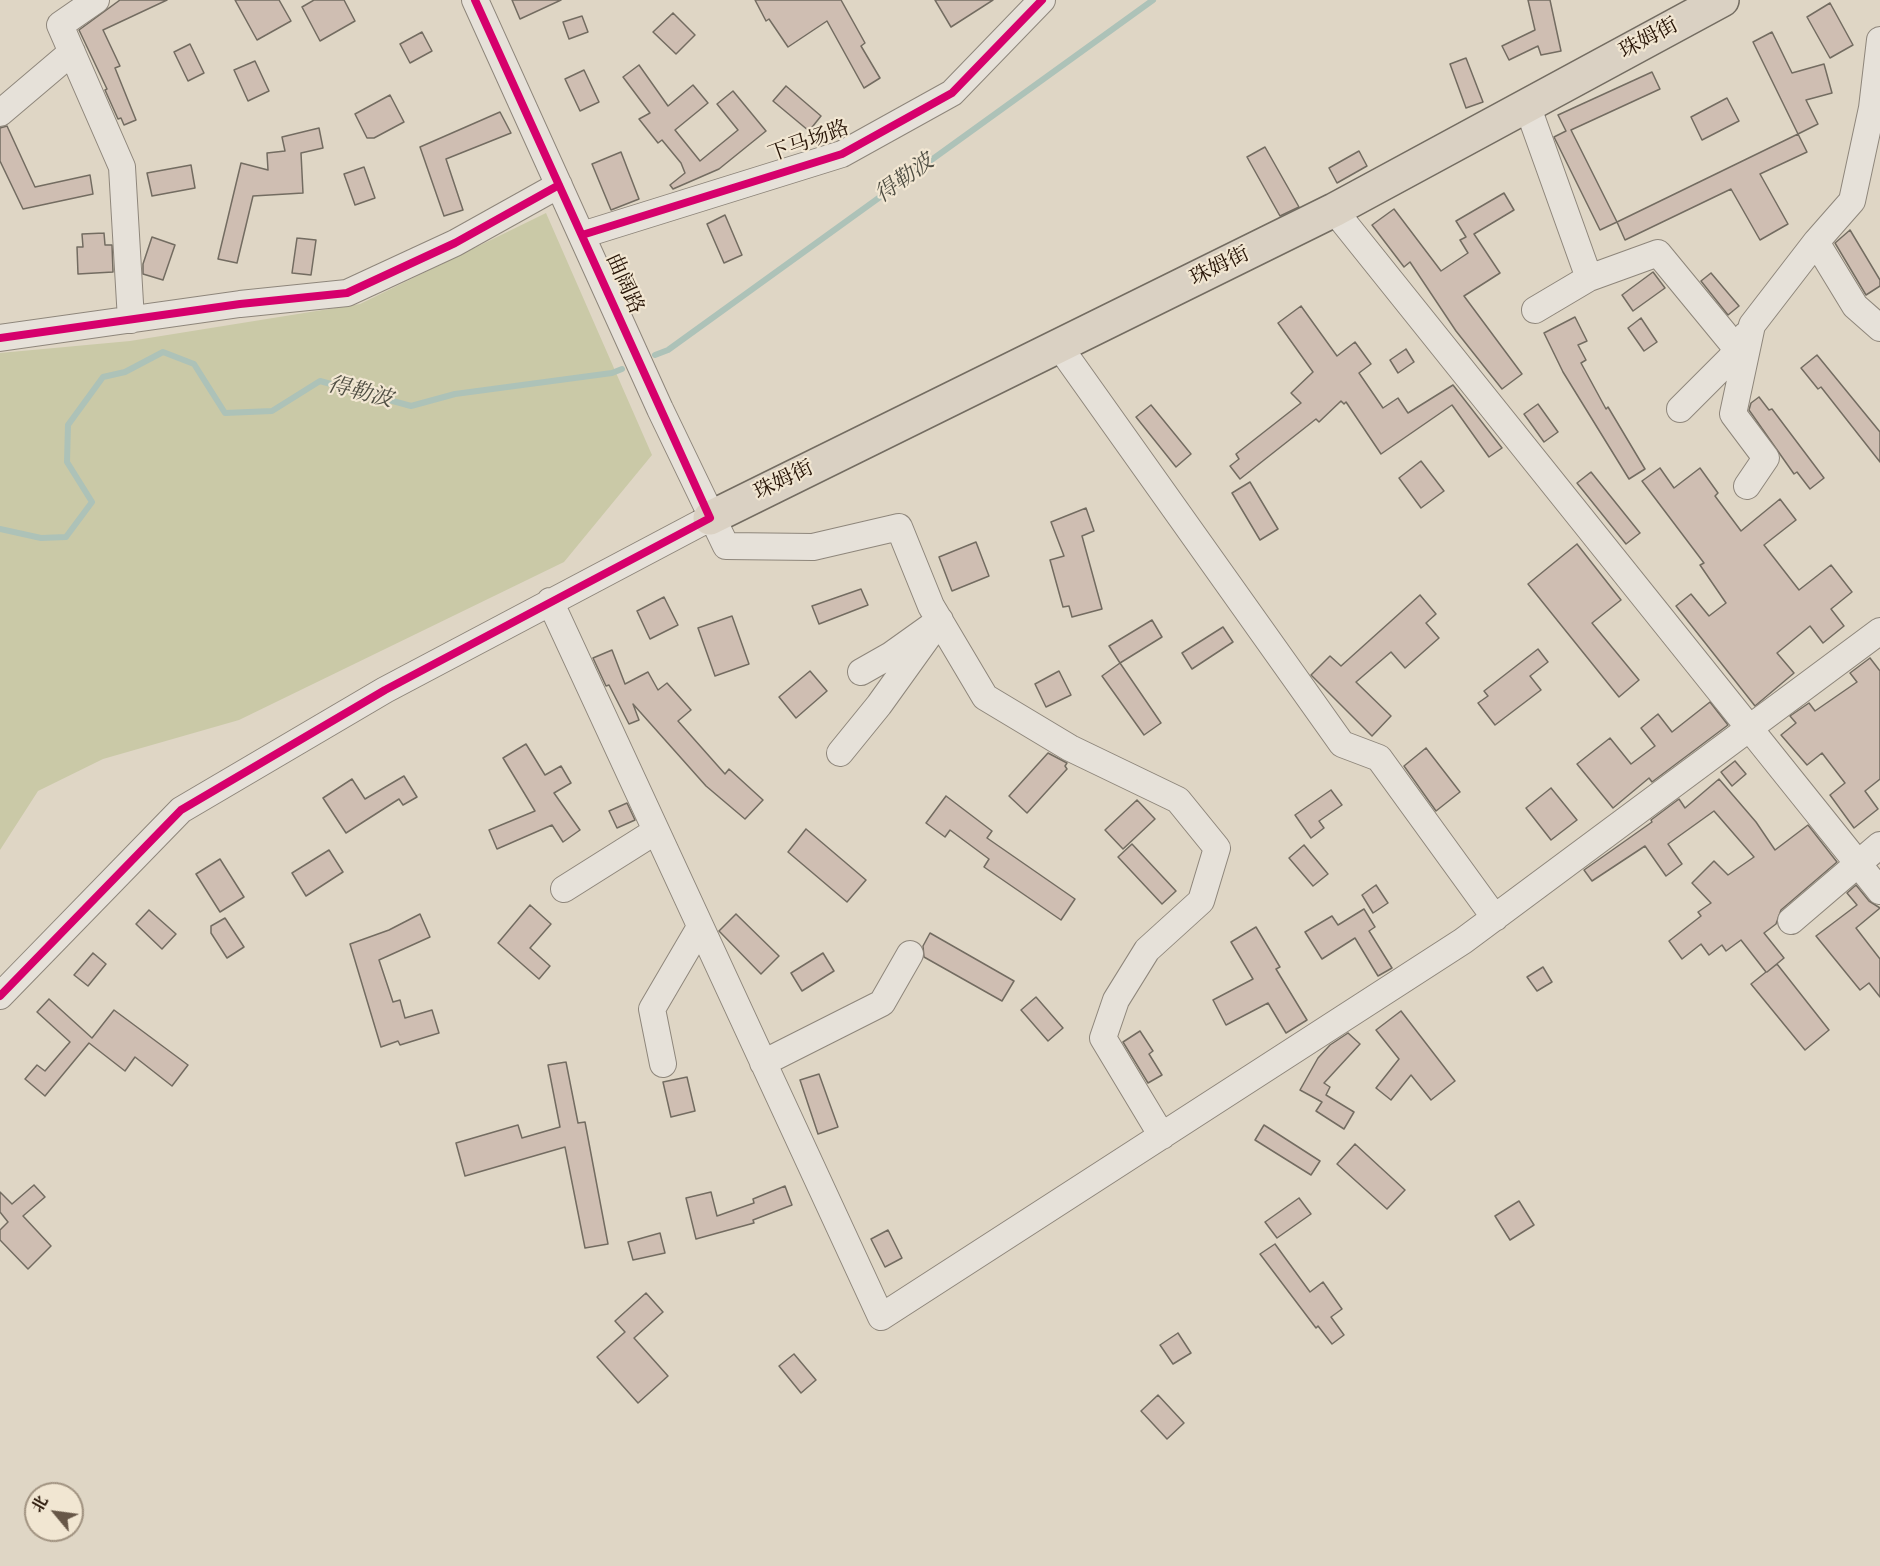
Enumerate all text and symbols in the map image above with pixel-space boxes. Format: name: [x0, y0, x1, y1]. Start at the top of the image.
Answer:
street label: 珠姆街: [1615, 13, 1683, 65]
street label: 下马场路: [765, 116, 853, 168]
water label: 得勒波: [871, 149, 939, 209]
street label: 珠姆街: [1186, 242, 1254, 292]
street label: 曲阔路: [600, 250, 648, 318]
water label: 得勒波: [325, 372, 395, 414]
street label: 珠姆街: [750, 456, 818, 506]
north arrow: [24, 1482, 84, 1542]
text: 北: [27, 1492, 52, 1516]

